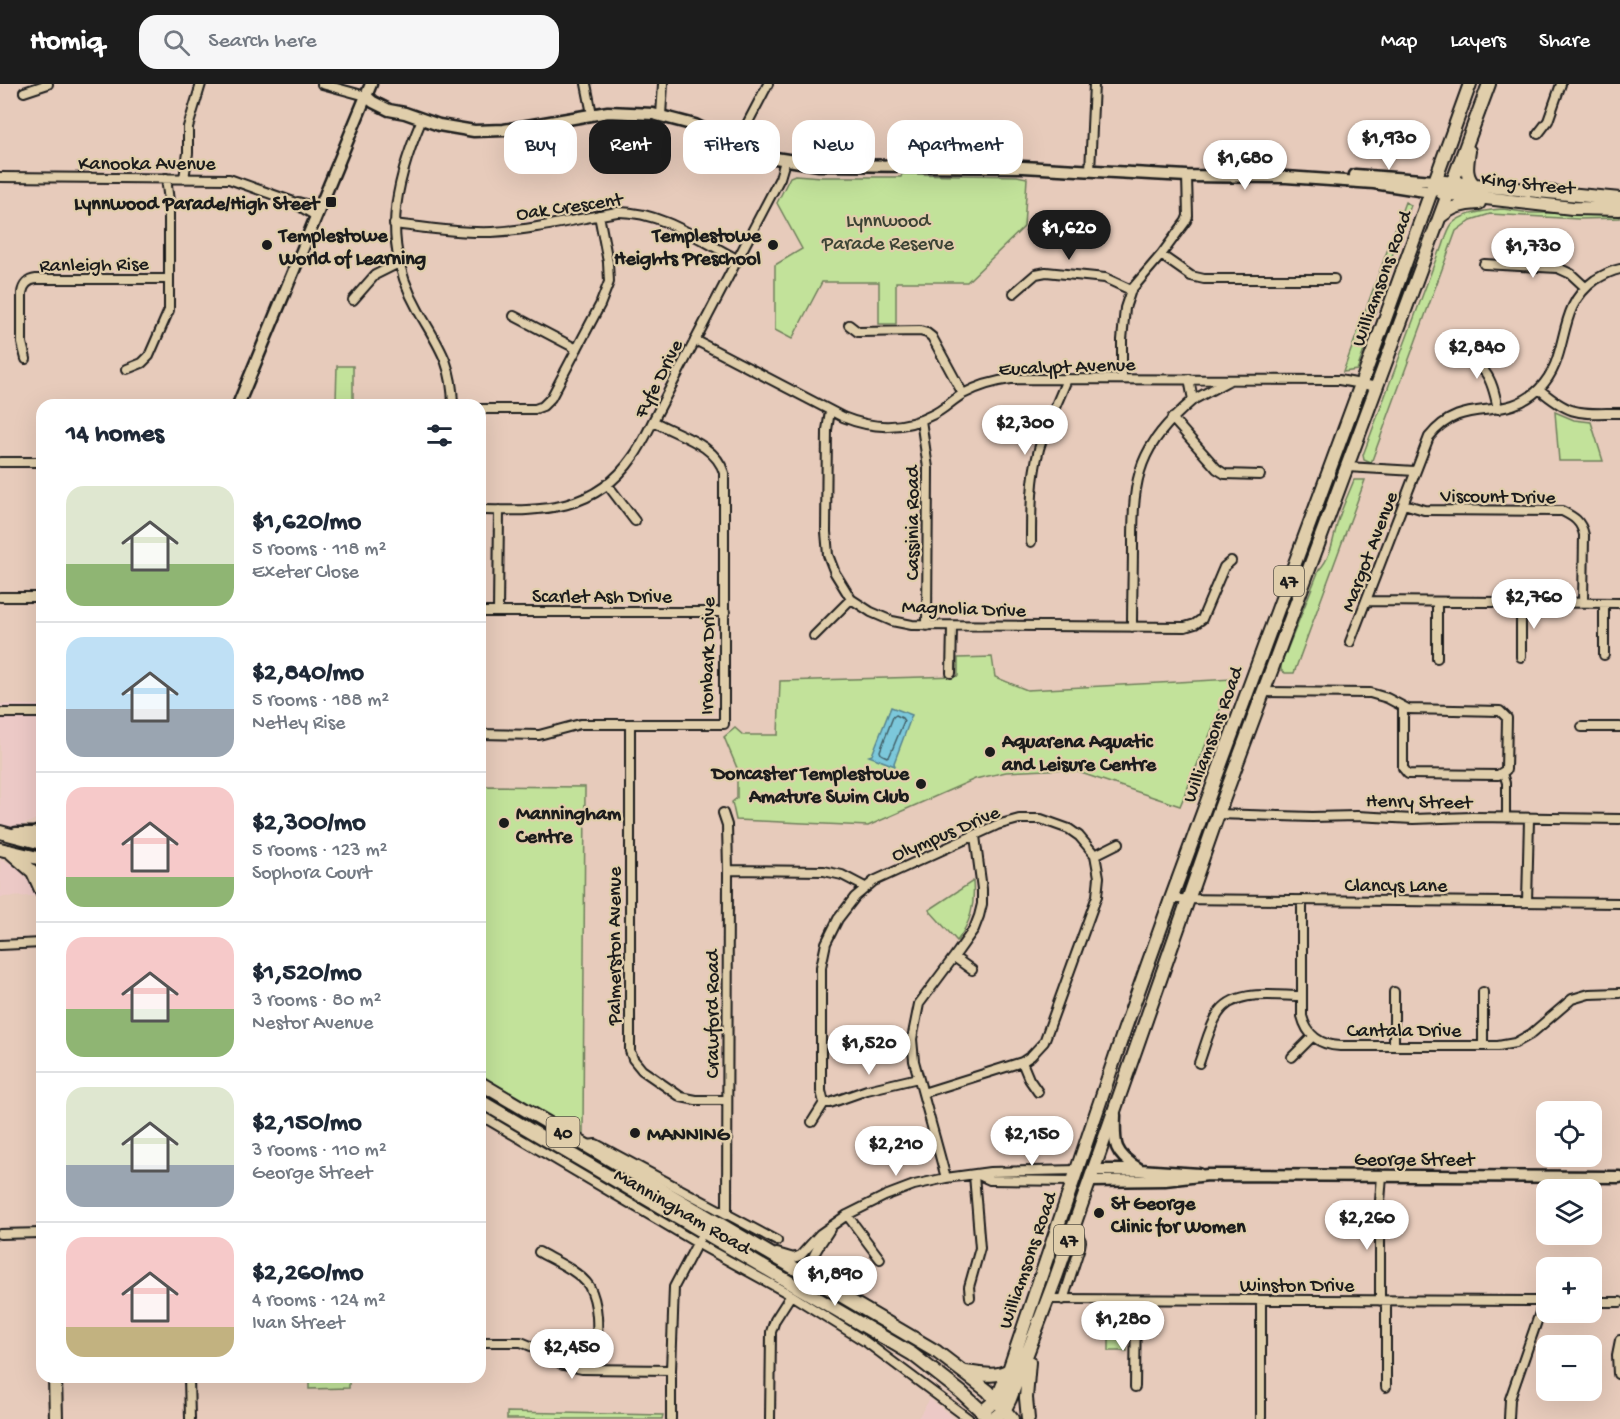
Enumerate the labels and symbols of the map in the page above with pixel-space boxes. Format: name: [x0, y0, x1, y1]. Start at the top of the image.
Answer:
pin: $1,930: [1340, 120, 1438, 171]
pin: $1,680: [1196, 140, 1294, 191]
street label: Kanooka Avenue: [78, 154, 216, 177]
street label: King Street: [1480, 169, 1578, 202]
street label: Oak Crescent: [515, 189, 626, 227]
place label: Lynnwood Parade/High Steet: [74, 194, 321, 217]
marker: Lynnwood Parade/High Steet: [324, 195, 338, 209]
street label: Williamsons Road: [1348, 206, 1419, 350]
pin: $1,620: [1020, 210, 1118, 261]
park label: Lynnwood Parade Reserve: [821, 211, 955, 257]
place label: Templestowe World of Learning: [277, 226, 426, 272]
place label: Templestowe Heights Preschool: [614, 226, 762, 272]
pin: $1,730: [1484, 228, 1582, 279]
marker: Templestowe World of Learning: [260, 238, 274, 252]
marker: Templestowe Heights Preschool: [766, 238, 780, 252]
street label: Ranleigh Rise: [39, 254, 150, 279]
pin: $2,840: [1428, 329, 1526, 380]
street label: Fyfe Drive: [630, 336, 690, 424]
street label: Eucalypt Avenue: [998, 355, 1137, 382]
pin: $2,300: [976, 405, 1074, 456]
street label: Cassinia Road: [903, 464, 926, 580]
street label: Viscount Drive: [1439, 486, 1556, 511]
street label: Margot Avenue: [1338, 488, 1405, 616]
road number: 47: [1274, 566, 1304, 596]
pin: $2,760: [1485, 579, 1583, 630]
street label: Scarlet Ash Drive: [532, 587, 673, 610]
street label: Ironbark Drive: [697, 596, 722, 715]
street label: Magnolia Drive: [901, 597, 1027, 624]
street label: Williamsons Road: [1179, 662, 1250, 806]
place label: Aquarena Aquatic and Leisure Centre: [1001, 732, 1157, 778]
marker: Aquarena Aquatic and Leisure Centre: [983, 745, 997, 759]
place label: Doncaster Templestowe Amature Swim Club: [710, 764, 910, 810]
marker: Doncaster Templestowe Amature Swim Club: [914, 777, 928, 791]
street label: Henry Street: [1366, 791, 1474, 816]
street label: Olympus Drive: [889, 802, 1005, 868]
place label: Manningham Centre: [515, 804, 622, 850]
marker: Manningham Centre: [497, 816, 511, 830]
street label: Palmerston Avenue: [605, 866, 628, 1026]
street label: Clancys Lane: [1345, 876, 1448, 899]
street label: Crawford Road: [703, 948, 726, 1078]
street label: Cantala Drive: [1347, 1021, 1462, 1044]
pin: $1,520: [820, 1025, 918, 1076]
pin: $2,150: [983, 1116, 1081, 1167]
road number: 40: [546, 1117, 580, 1147]
place label: MANNING: [647, 1125, 731, 1148]
marker: MANNING: [628, 1126, 642, 1140]
pin: $2,210: [847, 1126, 945, 1177]
street label: George Street: [1354, 1150, 1476, 1173]
street label: Manningham Road: [609, 1165, 756, 1263]
street label: Williamsons Road: [995, 1188, 1064, 1332]
place label: St George Clinic for Women: [1110, 1194, 1246, 1240]
pin: $2,260: [1318, 1200, 1416, 1251]
marker: St George Clinic for Women: [1092, 1206, 1106, 1220]
road number: 47: [1054, 1225, 1084, 1255]
pin: $1,890: [786, 1256, 884, 1307]
street label: Winston Drive: [1240, 1276, 1355, 1299]
pin: $1,280: [1074, 1301, 1172, 1352]
pin: $2,450: [523, 1329, 621, 1380]

